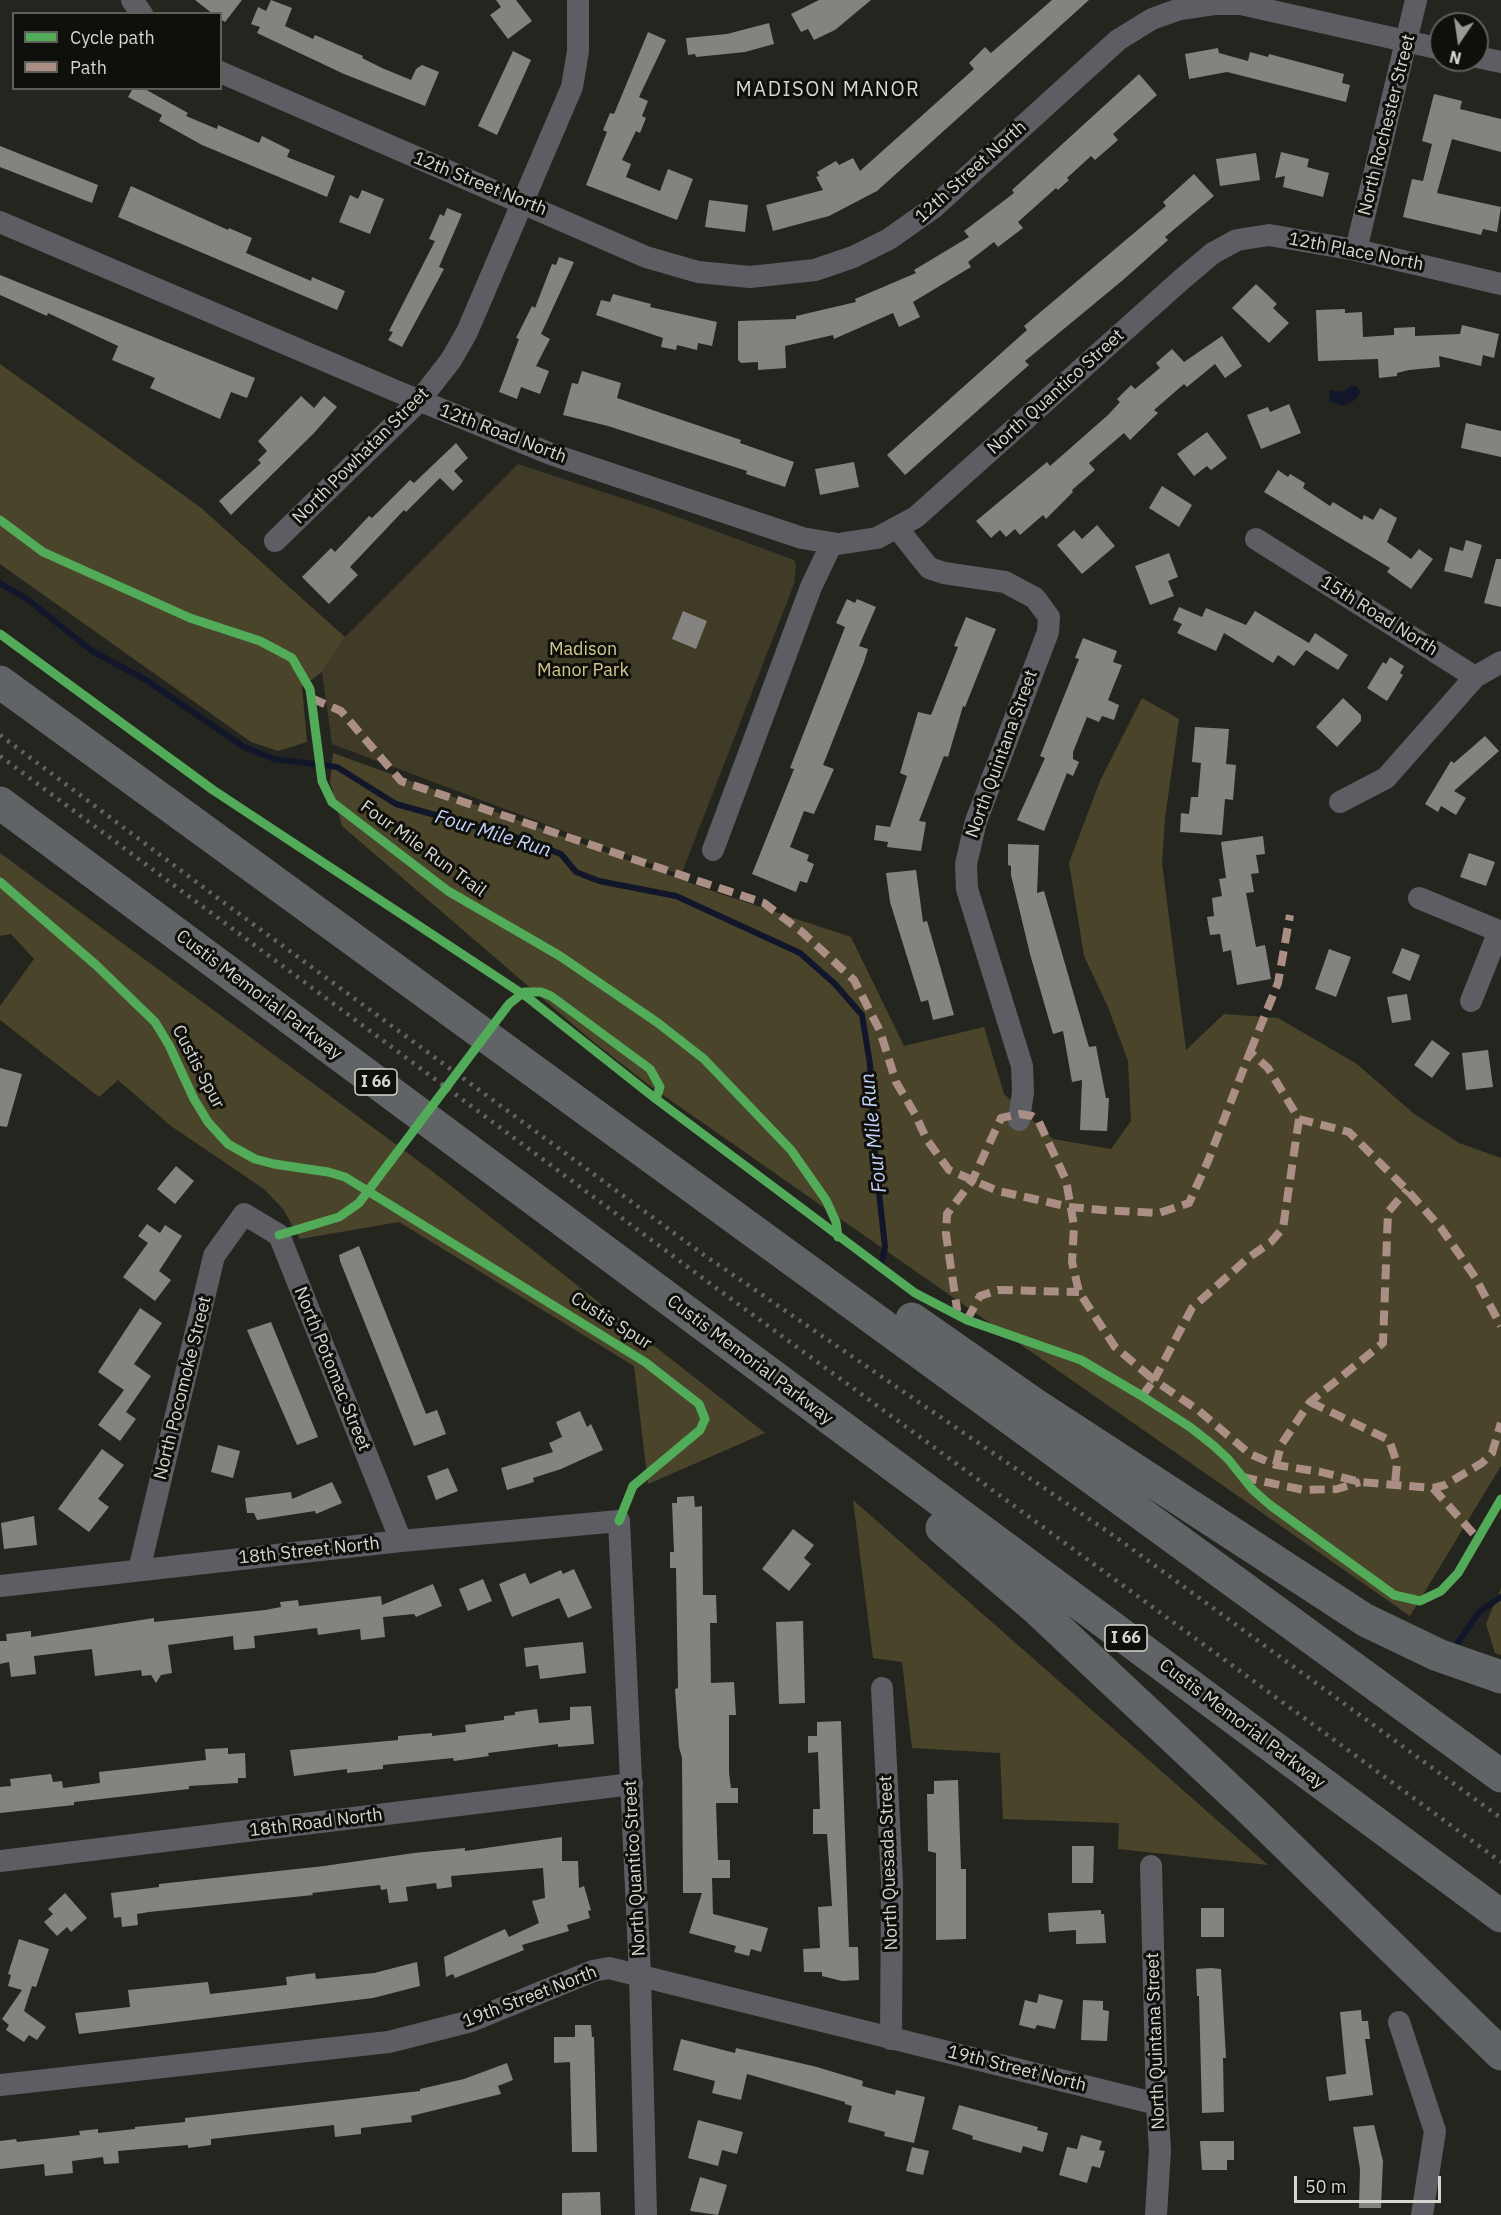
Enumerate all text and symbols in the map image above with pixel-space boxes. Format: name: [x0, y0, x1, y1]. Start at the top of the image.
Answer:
legend: [12, 12, 222, 90]
north arrow: [1429, 12, 1489, 72]
text: Cycle path: [70, 26, 155, 49]
street label: North Rochester Street: [1354, 32, 1420, 218]
text: N: [1448, 47, 1463, 69]
text: Path: [70, 56, 107, 79]
district label: MADISON MANOR: [736, 78, 920, 102]
street label: 12th Street North: [911, 116, 1031, 228]
street label: 12th Street North: [410, 147, 550, 221]
street label: 12th Place North: [1287, 228, 1425, 276]
street label: North Quantico Street: [983, 325, 1129, 459]
street label: North Powhatan Street: [288, 383, 434, 529]
street label: 12th Road North: [437, 400, 569, 468]
street label: 15th Road North: [1316, 571, 1442, 661]
park label: Madison Manor Park: [537, 639, 629, 682]
street label: North Quintana Street: [962, 667, 1042, 841]
street label: Four Mile Run Trail: [356, 796, 490, 902]
water label: Four Mile Run: [432, 805, 554, 863]
street label: Custis Memorial Parkway: [172, 925, 346, 1065]
street label: Custis Spur: [167, 1021, 229, 1113]
road number: I 66: [355, 1069, 397, 1095]
water label: Four Mile Run: [856, 1072, 892, 1194]
street label: North Potomac Street: [289, 1284, 375, 1454]
street label: Custis Spur: [566, 1288, 656, 1354]
street label: Custis Memorial Parkway: [663, 1290, 837, 1430]
street label: North Pocomoke Street: [150, 1294, 216, 1482]
street label: 18th Street North: [237, 1533, 381, 1569]
road number: I 66: [1105, 1625, 1147, 1651]
street label: Custis Memorial Parkway: [1155, 1654, 1329, 1794]
street label: North Quesada Street: [875, 1775, 903, 1951]
street label: North Quantico Street: [620, 1779, 650, 1957]
street label: 18th Road North: [248, 1804, 384, 1842]
street label: North Quintana Street: [1142, 1952, 1170, 2130]
street label: 19th Street North: [460, 1961, 600, 2033]
street label: 19th Street North: [945, 2041, 1089, 2097]
scale bar: [1297, 2164, 1444, 2202]
text: 50 m: [1305, 2175, 1347, 2198]

